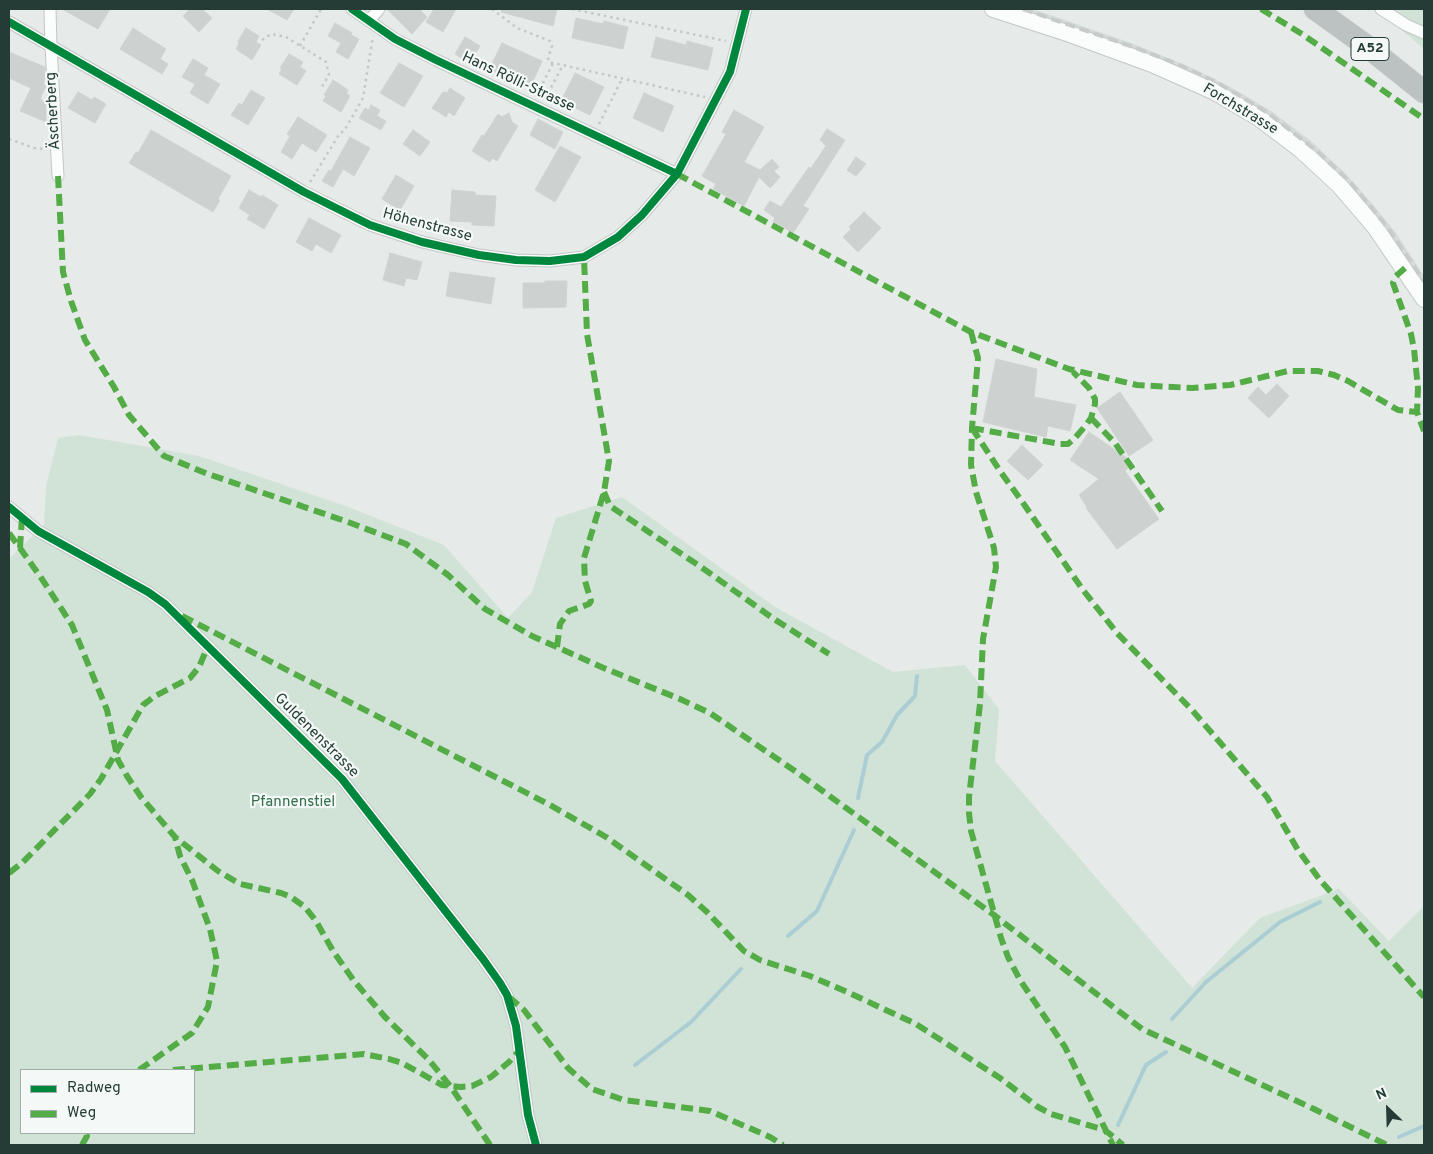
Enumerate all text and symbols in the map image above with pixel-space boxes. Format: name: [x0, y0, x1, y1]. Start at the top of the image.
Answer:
road number: A52: [1351, 38, 1389, 61]
street label: Hans Rölli-Strasse: [459, 49, 577, 117]
street label: Äscherberg: [43, 72, 65, 150]
street label: Forchstrasse: [1199, 81, 1281, 139]
street label: Höhenstrasse: [380, 205, 474, 247]
street label: Guldenenstrasse: [270, 690, 362, 782]
park label: Pfannenstiel: [251, 794, 335, 812]
legend: [20, 1069, 195, 1134]
text: Radweg: [67, 1079, 121, 1098]
north arrow: [1363, 1084, 1413, 1134]
text: N: [1374, 1085, 1390, 1105]
text: Weg: [67, 1104, 96, 1123]

